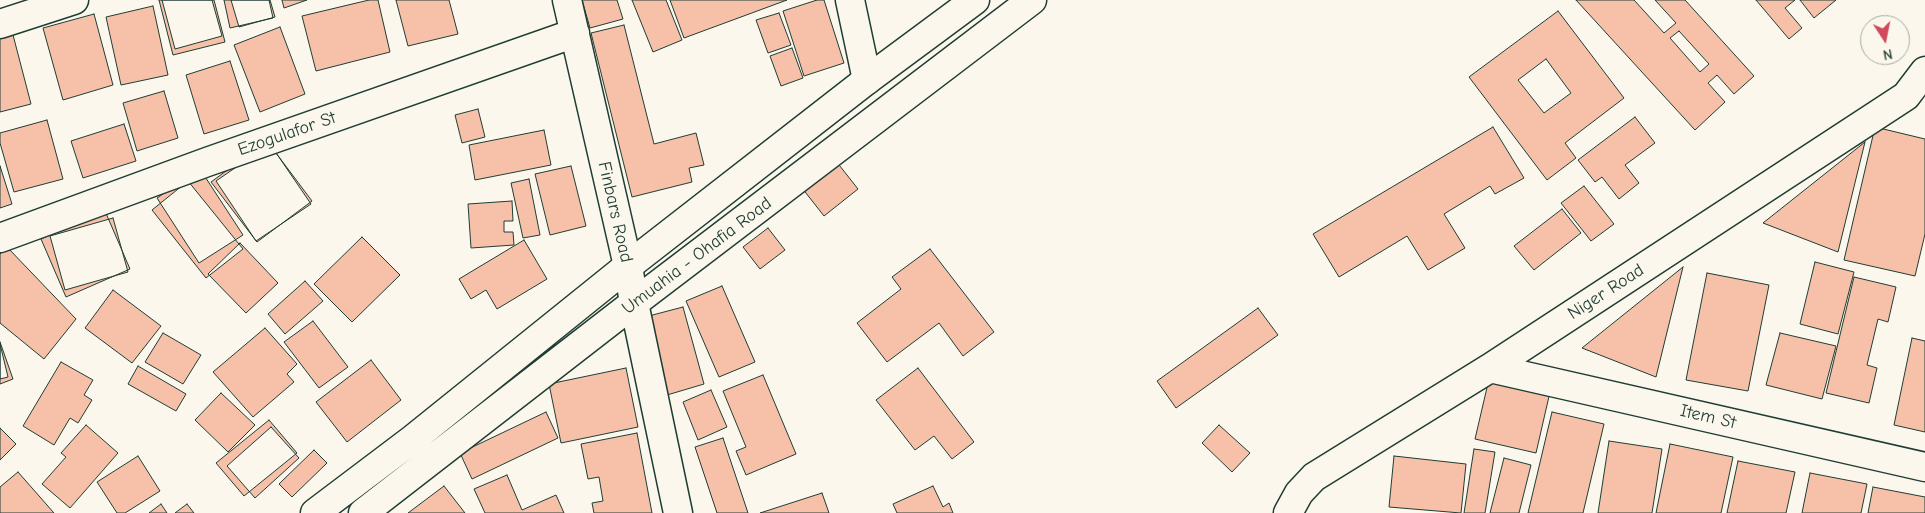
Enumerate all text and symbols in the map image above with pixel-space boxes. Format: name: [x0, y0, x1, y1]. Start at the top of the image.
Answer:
north arrow: [1860, 15, 1910, 65]
text: N: [1882, 45, 1894, 63]
street label: Ezogulafor St: [235, 107, 339, 161]
street label: Finbars Road: [593, 159, 637, 265]
street label: Umuahia - Ohafia Road: [618, 193, 776, 319]
street label: Niger Road: [1564, 259, 1648, 325]
street label: Item St: [1678, 400, 1738, 434]

